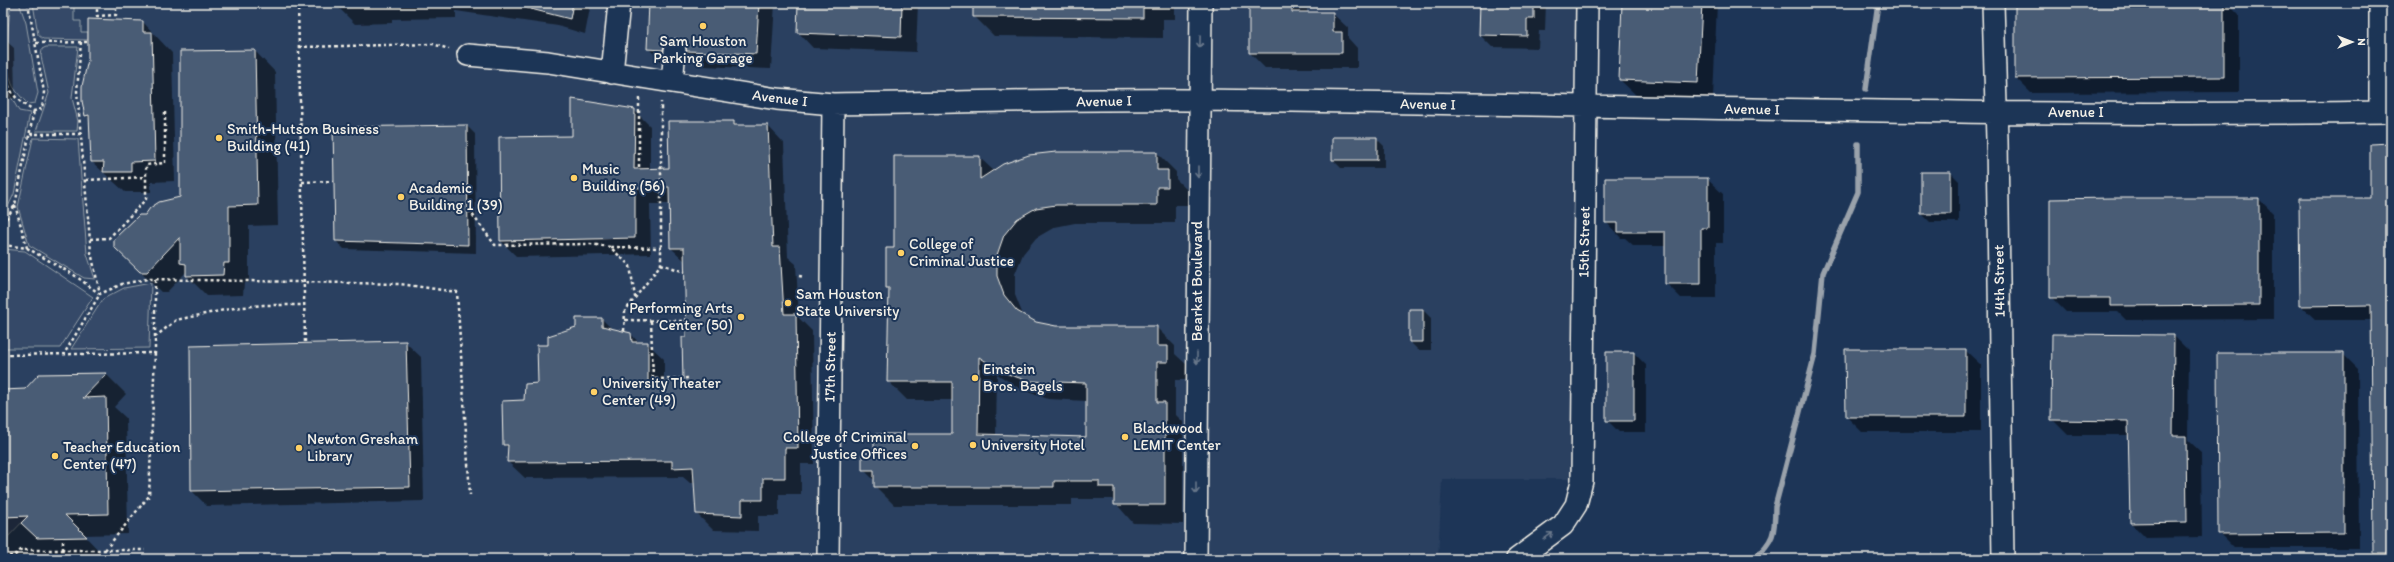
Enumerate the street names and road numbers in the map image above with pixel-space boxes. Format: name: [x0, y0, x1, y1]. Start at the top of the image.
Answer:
street label: Avenue I: [751, 86, 809, 110]
street label: Avenue I: [1076, 92, 1132, 110]
street label: Avenue I: [1400, 95, 1456, 113]
street label: Avenue I: [1724, 100, 1780, 118]
street label: Avenue I: [2048, 103, 2104, 121]
street label: 15th Street: [1574, 206, 1594, 278]
street label: Bearkat Boulevard: [1188, 220, 1206, 341]
street label: 14th Street: [1989, 244, 2009, 317]
street label: 17th Street: [820, 331, 840, 403]

